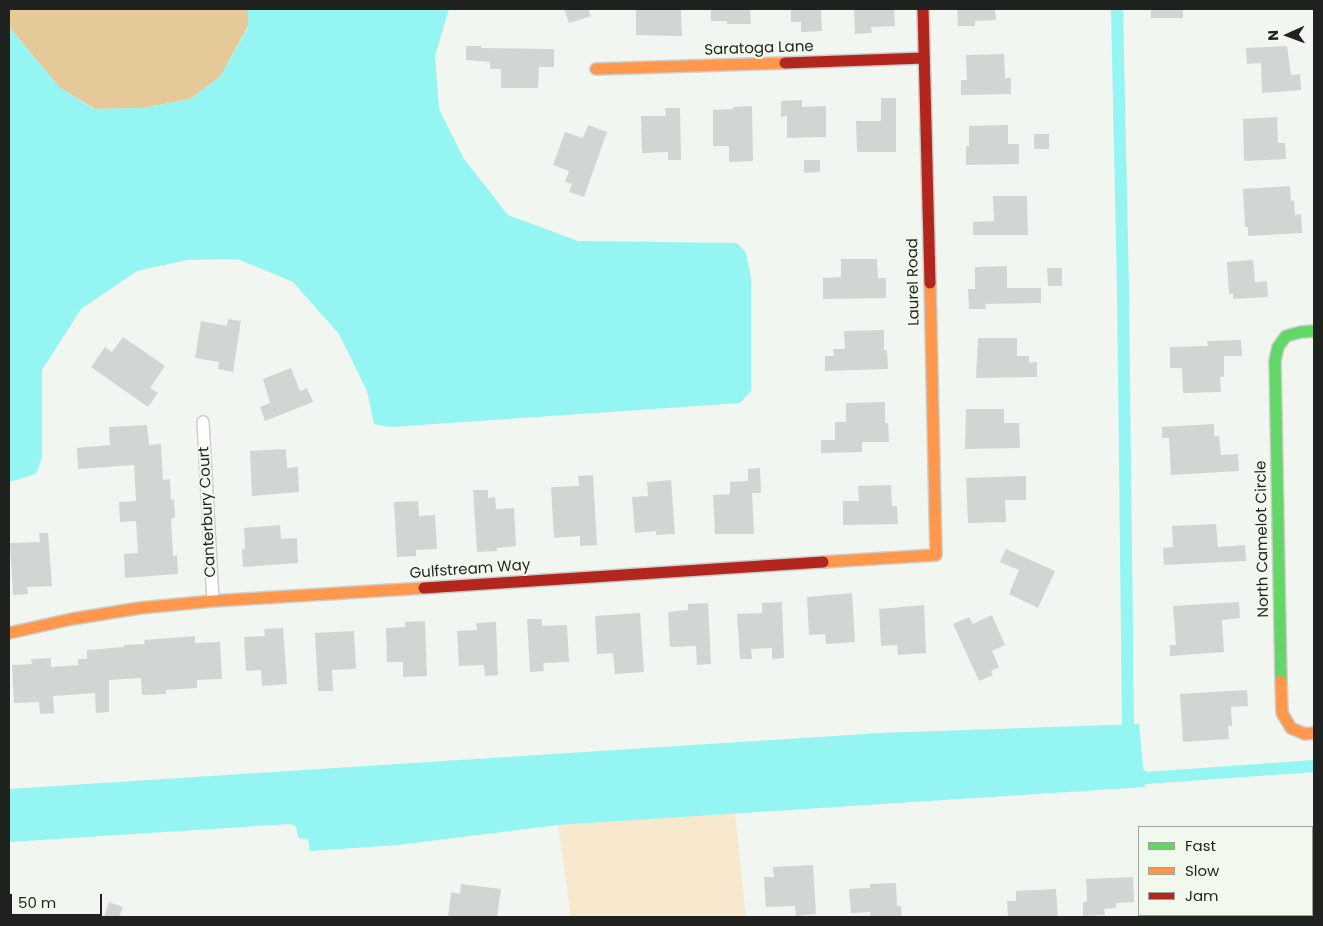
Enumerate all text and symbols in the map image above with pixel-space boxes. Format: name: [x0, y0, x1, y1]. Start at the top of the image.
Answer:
north arrow: [1263, 10, 1313, 60]
text: N: [1263, 30, 1283, 41]
street label: Saratoga Lane: [704, 38, 814, 60]
street label: Laurel Road: [904, 238, 924, 326]
street label: Canterbury Court: [196, 446, 220, 578]
street label: North Camelot Circle: [1253, 460, 1273, 618]
street label: Gulfstream Way: [409, 557, 531, 583]
legend: [1138, 826, 1313, 916]
text: Fast: [1185, 835, 1216, 856]
text: Slow: [1185, 860, 1219, 881]
scale bar: [12, 884, 105, 916]
text: Jam: [1185, 885, 1219, 906]
text: 50 m: [18, 892, 56, 913]

